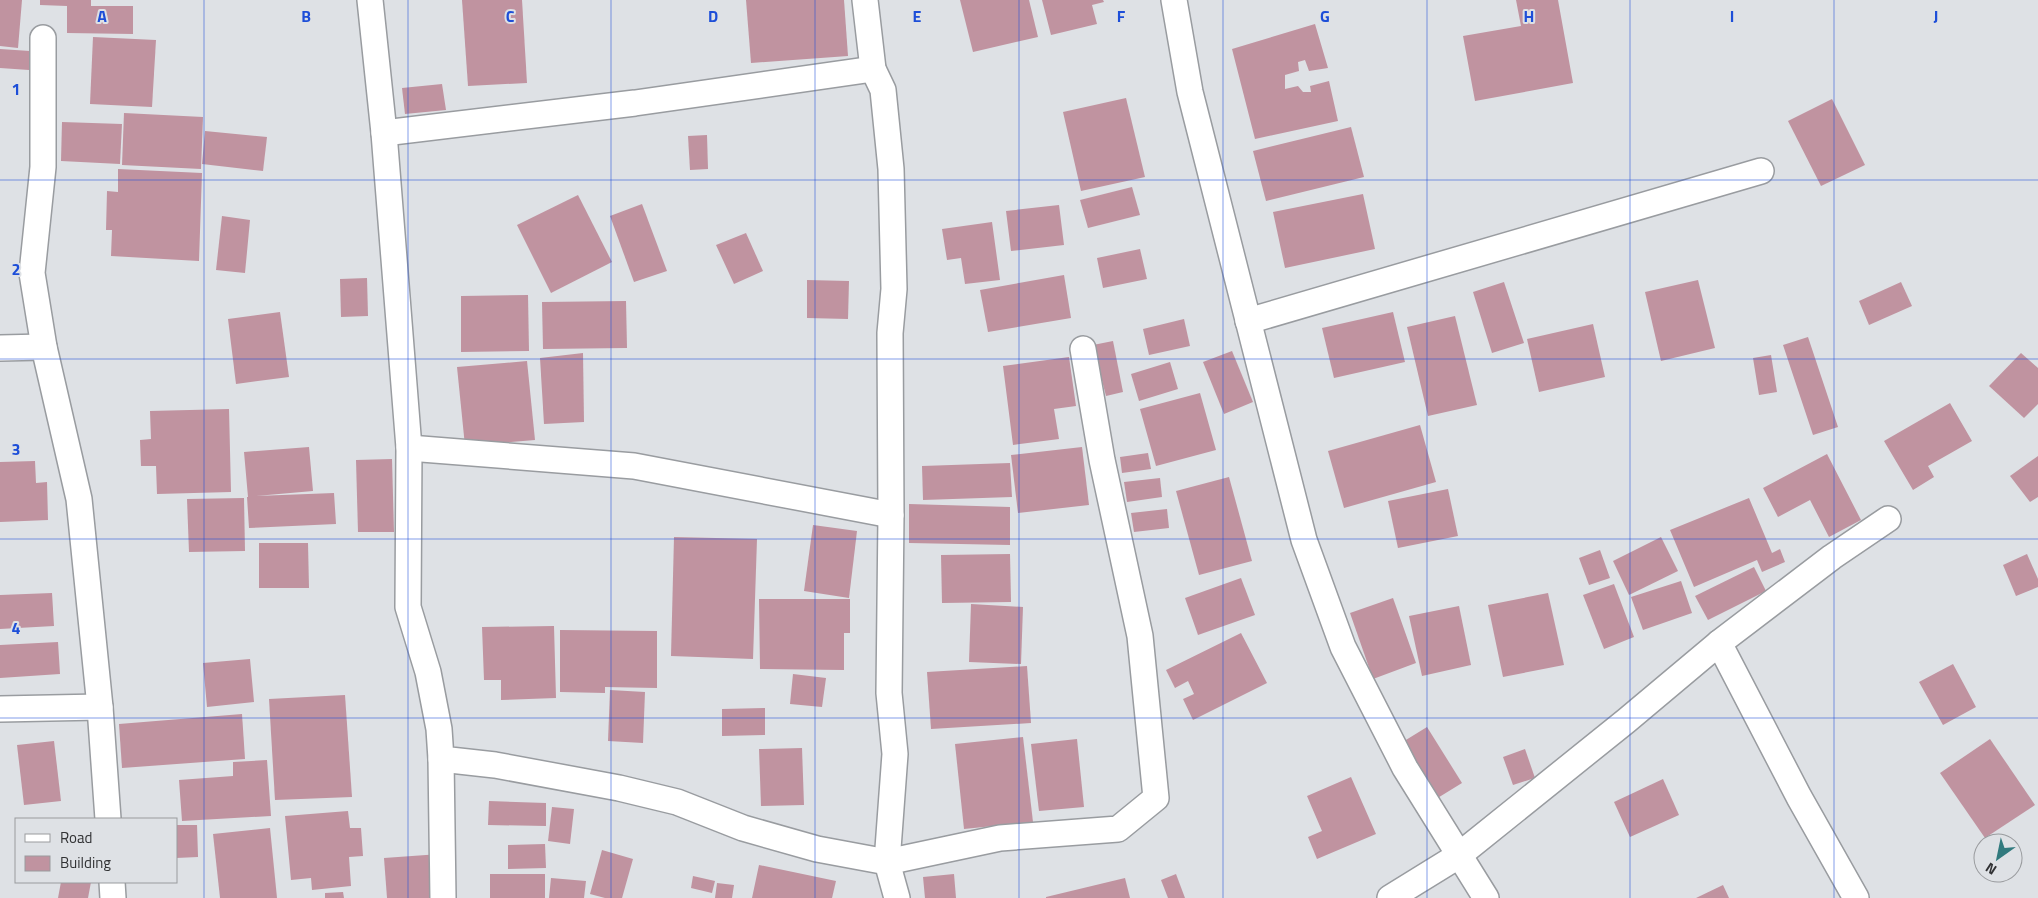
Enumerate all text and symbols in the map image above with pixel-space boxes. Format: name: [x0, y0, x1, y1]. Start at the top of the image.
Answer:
text: A: [97, 4, 107, 28]
text: B: [301, 4, 311, 28]
text: C: [506, 4, 515, 28]
text: D: [708, 4, 718, 28]
text: E: [913, 4, 922, 28]
text: F: [1117, 4, 1126, 28]
text: G: [1320, 4, 1330, 28]
text: H: [1524, 4, 1534, 28]
text: I: [1730, 4, 1734, 28]
text: J: [1934, 4, 1938, 28]
text: 1: [12, 77, 20, 101]
text: 2: [12, 257, 20, 281]
text: 3: [12, 437, 20, 461]
text: 4: [12, 616, 21, 640]
legend: [15, 818, 178, 883]
text: Road: [60, 826, 92, 849]
north arrow: [1973, 833, 2023, 883]
text: Building: [60, 851, 111, 874]
text: N: [1981, 858, 2000, 881]

